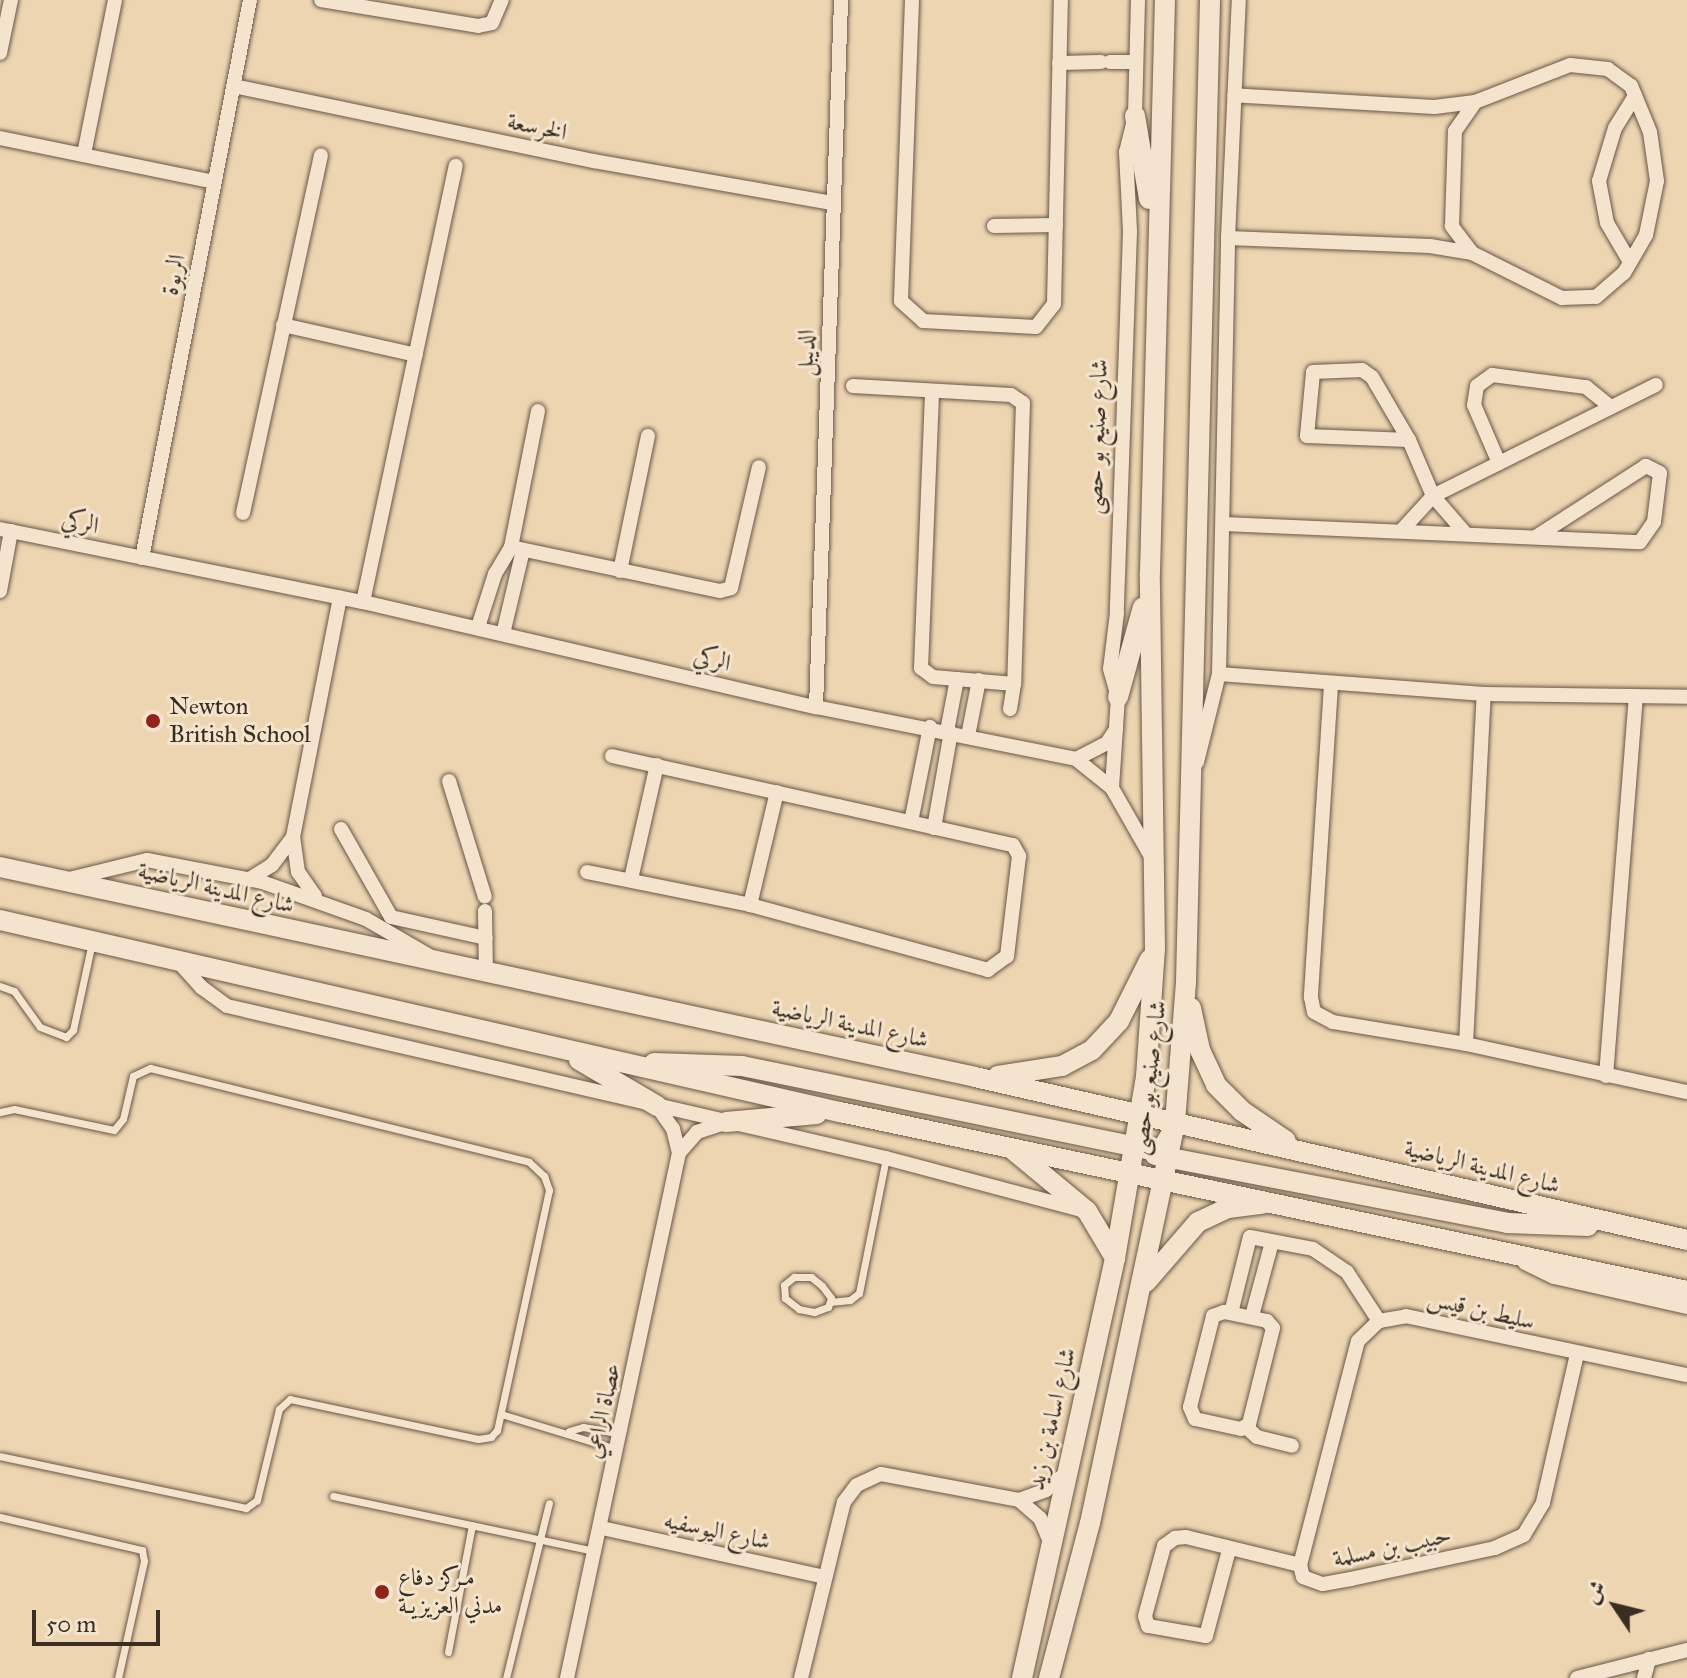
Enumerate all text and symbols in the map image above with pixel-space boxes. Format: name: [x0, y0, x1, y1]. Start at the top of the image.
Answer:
street label: الخرسعة: [505, 107, 569, 147]
street label: الربوة: [156, 252, 192, 298]
street label: الديبل: [791, 329, 821, 377]
street label: شارع صنيع بو حصى: [1080, 359, 1114, 515]
street label: الركي: [59, 505, 101, 541]
street label: الركي: [691, 642, 733, 678]
place label: Newton British School: [169, 693, 311, 749]
marker: Newton British School: [144, 712, 162, 730]
street label: شارع المدينة الرياضية: [135, 856, 297, 920]
street label: شارع المدينة الرياضية: [769, 993, 931, 1055]
street label: شارع صنيع بو حصى: [1125, 999, 1173, 1157]
street label: شارع المدينة الرياضية: [1401, 1134, 1563, 1200]
street label: سليط بن قيس: [1424, 1284, 1538, 1336]
street label: شارع اسامة بن زيد: [1022, 1345, 1082, 1493]
street label: عصاة الراعي: [579, 1361, 627, 1461]
street label: شارع اليوسفيه: [661, 1506, 773, 1556]
street label: حبيب بن مسلمة: [1330, 1520, 1454, 1574]
place label: مـركز دفاع مدني العزيزيـة: [398, 1564, 502, 1620]
north arrow: [1575, 1566, 1655, 1646]
text: ش: [1578, 1575, 1612, 1609]
marker: مـركز دفاع مدني العزيزيـة: [373, 1583, 391, 1601]
scale bar: [36, 1594, 164, 1644]
text: 50 m: [46, 1609, 96, 1639]

